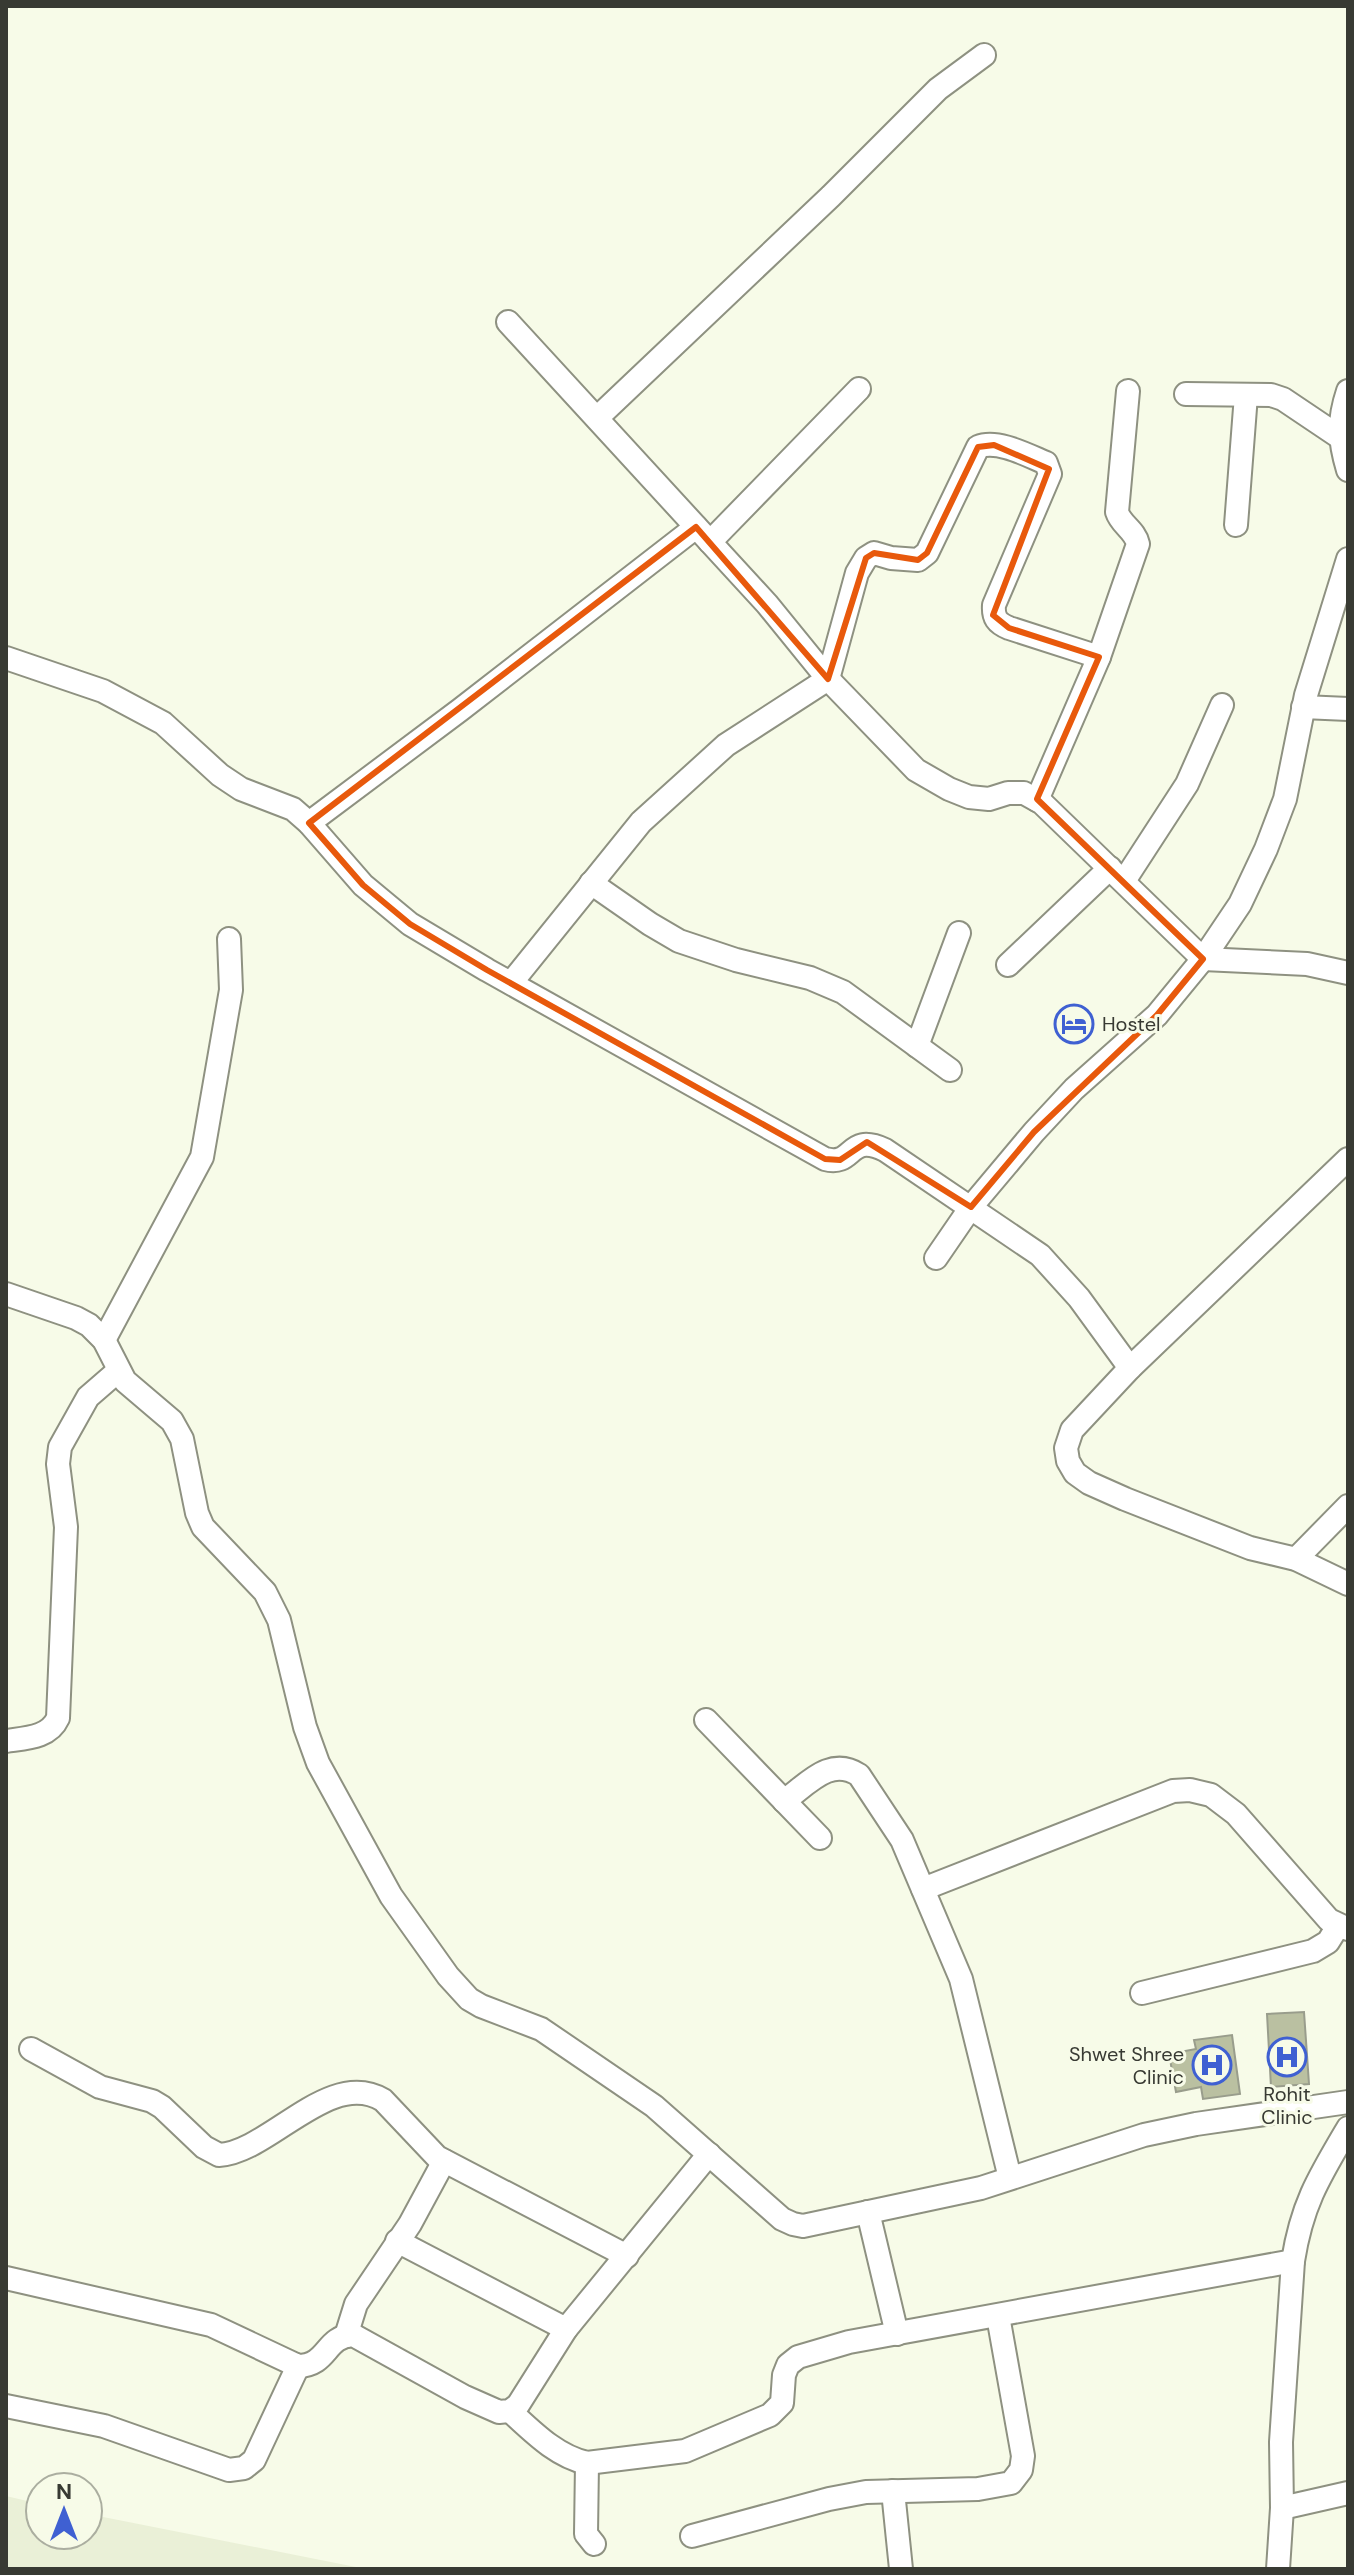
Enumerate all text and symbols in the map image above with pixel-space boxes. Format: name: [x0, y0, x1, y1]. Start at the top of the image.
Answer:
hotel icon: Hostel: [1053, 1003, 1095, 1045]
place label: Hostel: [1102, 1011, 1160, 1037]
hospital icon: Rohit Clinic: [1266, 2036, 1308, 2078]
place label: Shwet Shree Clinic: [1069, 2041, 1184, 2090]
hospital icon: Shwet Shree Clinic: [1191, 2044, 1233, 2086]
place label: Rohit Clinic: [1261, 2081, 1313, 2130]
north arrow: [24, 2471, 104, 2551]
text: N: [56, 2477, 72, 2506]

